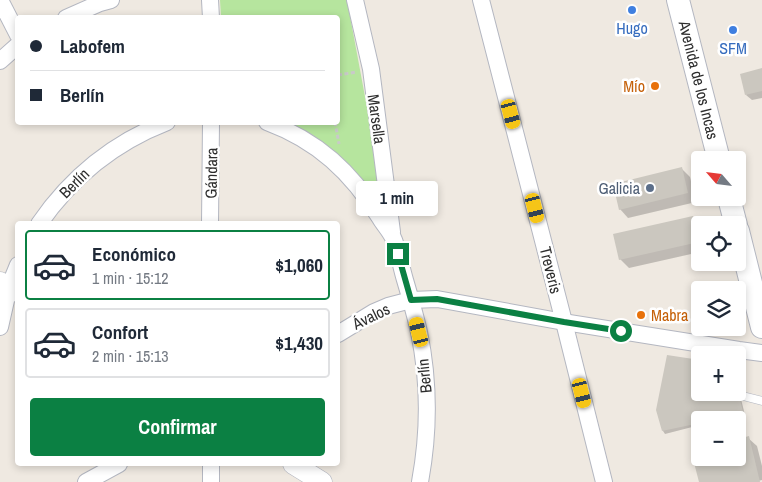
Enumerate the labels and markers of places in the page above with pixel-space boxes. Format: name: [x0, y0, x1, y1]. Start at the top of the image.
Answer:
marker: Hugo: [626, 4, 638, 16]
place label: Hugo: [616, 17, 648, 39]
marker: SFM: [727, 24, 739, 36]
place label: SFM: [719, 37, 747, 59]
place label: Mío: [623, 75, 645, 97]
marker: Mío: [649, 80, 661, 92]
place label: Galicia: [598, 177, 641, 199]
marker: Galicia: [644, 182, 656, 194]
place label: Mabra: [651, 304, 689, 326]
marker: Mabra: [635, 309, 647, 321]

